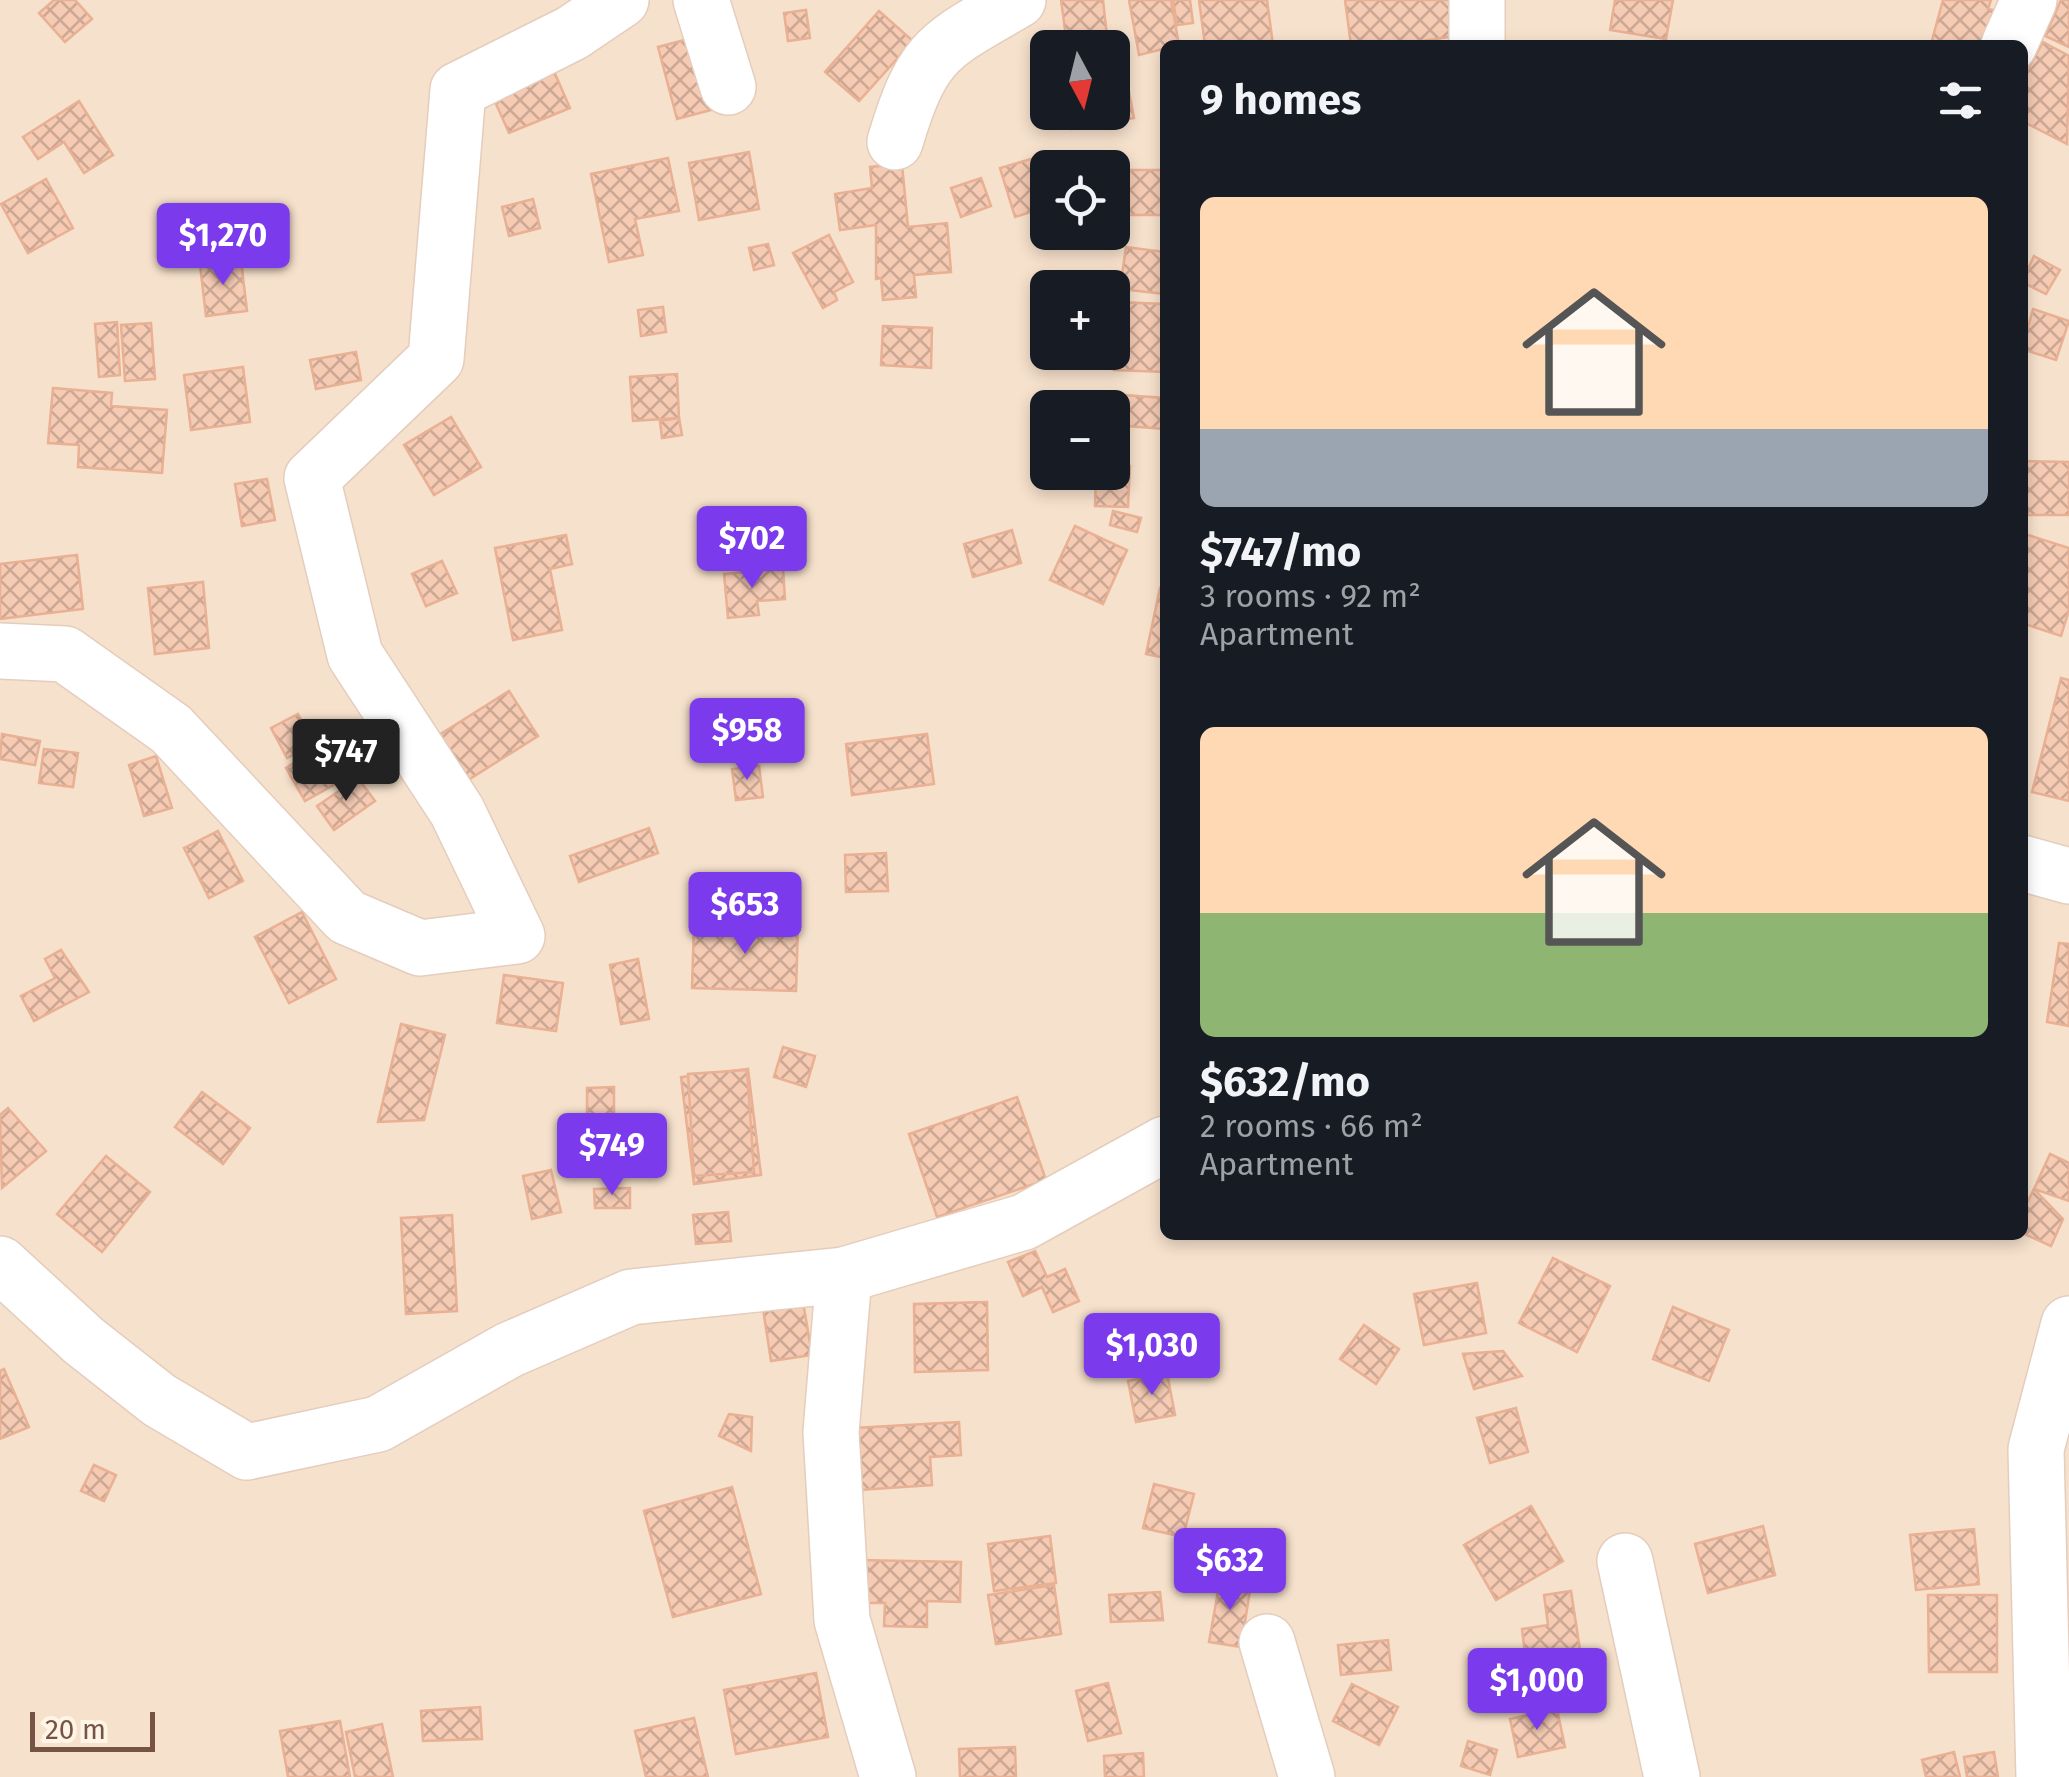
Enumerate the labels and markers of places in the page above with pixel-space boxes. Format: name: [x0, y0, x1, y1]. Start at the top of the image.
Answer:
pin: $1,270: [142, 203, 304, 288]
pin: $702: [693, 506, 811, 591]
pin: $958: [688, 698, 806, 783]
pin: $747: [287, 719, 405, 804]
pin: $653: [686, 872, 804, 957]
pin: $749: [553, 1113, 671, 1198]
pin: $1,030: [1071, 1313, 1233, 1398]
pin: $632: [1171, 1528, 1289, 1613]
pin: $1,000: [1456, 1648, 1618, 1733]

